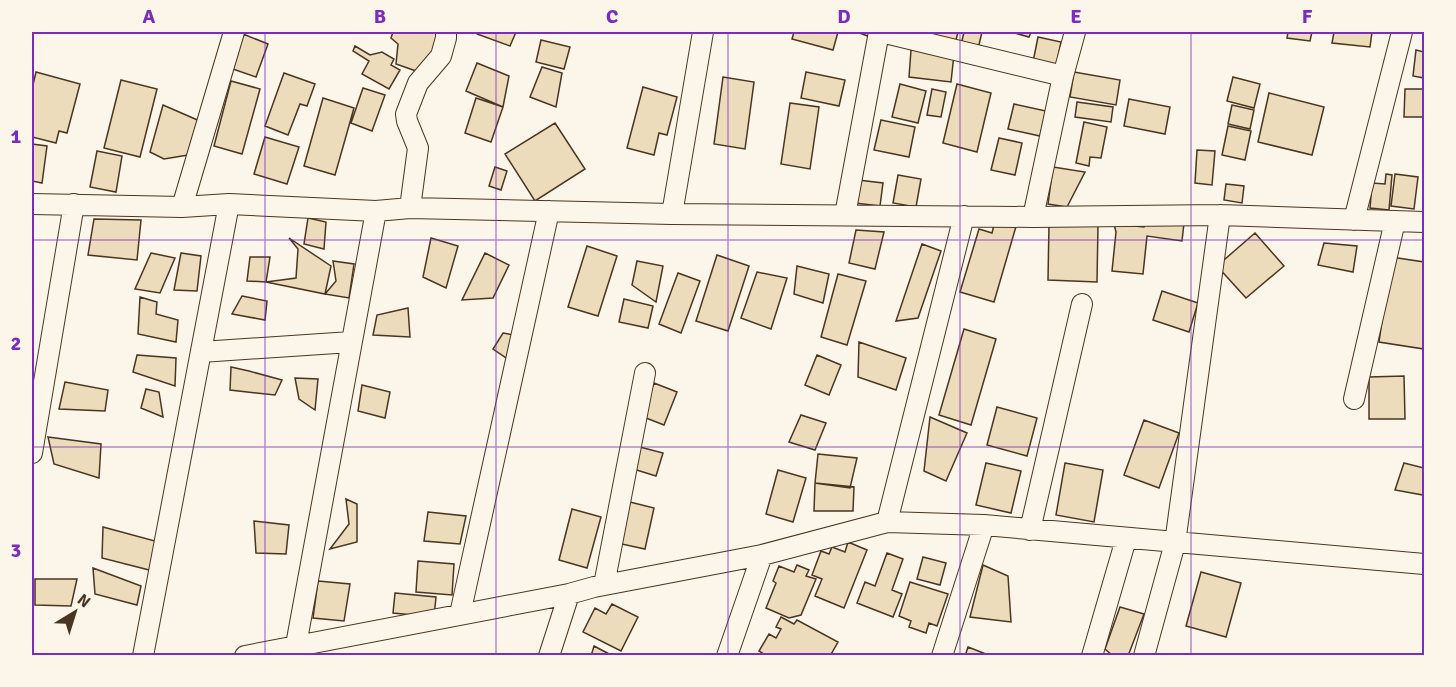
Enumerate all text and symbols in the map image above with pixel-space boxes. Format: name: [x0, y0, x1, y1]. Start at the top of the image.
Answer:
text: A: [143, 4, 156, 29]
text: B: [374, 4, 386, 29]
text: C: [606, 4, 618, 29]
text: D: [837, 4, 851, 29]
text: E: [1070, 4, 1082, 29]
text: F: [1302, 4, 1313, 29]
text: 1: [11, 124, 22, 149]
text: 2: [11, 331, 21, 356]
text: 3: [11, 538, 21, 563]
north arrow: [45, 582, 105, 642]
text: N: [73, 590, 94, 612]

